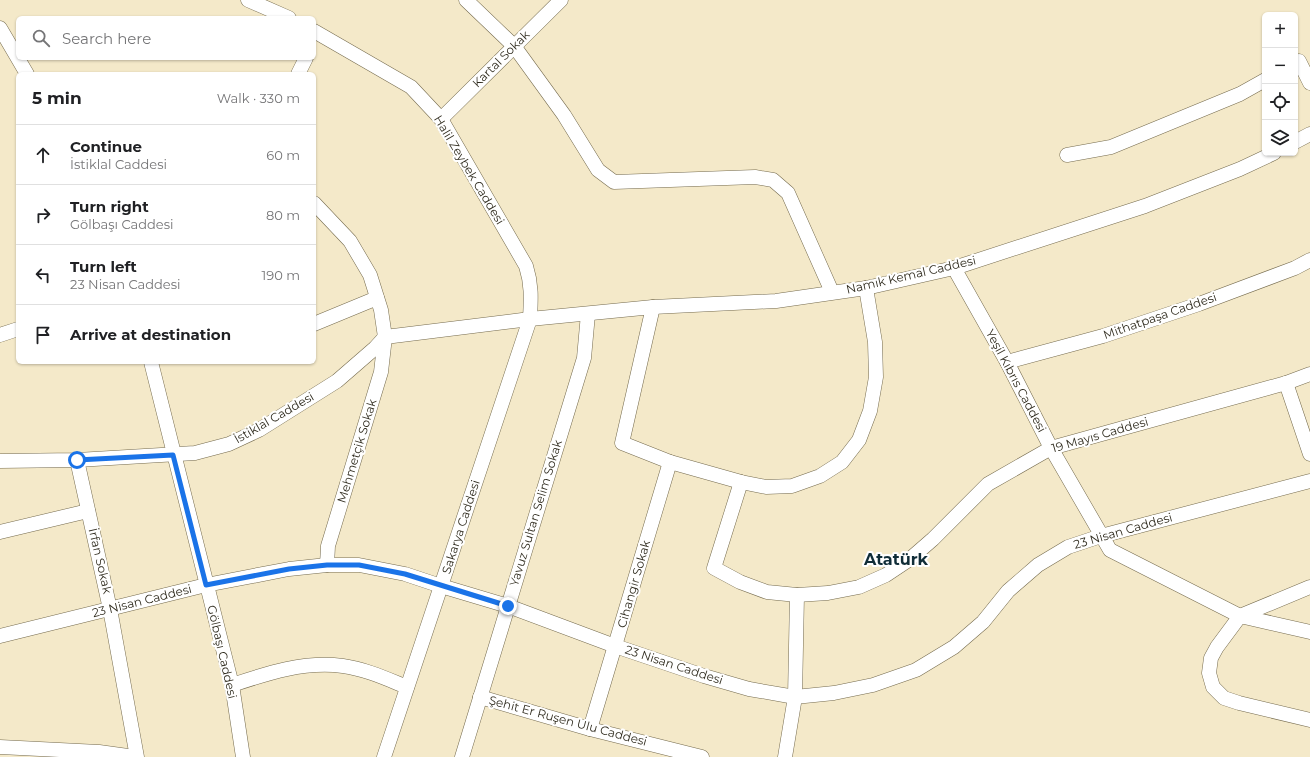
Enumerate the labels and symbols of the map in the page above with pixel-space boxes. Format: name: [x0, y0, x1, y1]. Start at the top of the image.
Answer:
street label: Kartal Sokak: [469, 26, 533, 90]
street label: Halil Zeybek Caddesi: [431, 112, 508, 227]
street label: Namık Kemal Caddesi: [844, 252, 977, 297]
street label: Mithatpaşa Caddesi: [1101, 289, 1218, 342]
street label: Yeşil Kıbrıs Caddesi: [983, 327, 1050, 435]
street label: İstiklal Caddesi: [231, 389, 316, 446]
street label: Mehmetçik Sokak: [334, 396, 380, 505]
street label: 19 Mayıs Caddesi: [1050, 414, 1150, 456]
street label: Yavuz Sultan Selim Sokak: [506, 437, 565, 588]
route start: [68, 451, 86, 469]
street label: Sakarya Caddesi: [438, 478, 483, 576]
street label: 23 Nisan Caddesi: [1072, 509, 1174, 552]
street label: İrfan Sokak: [86, 527, 116, 596]
street label: Cihangir Sokak: [614, 537, 653, 630]
district label: Atatürk: [863, 550, 929, 569]
street label: 23 Nisan Caddesi: [91, 581, 193, 620]
route end: [499, 597, 517, 615]
street label: Gölbaşı Caddesi: [204, 604, 241, 700]
street label: 23 Nisan Caddesi: [623, 642, 725, 687]
street label: Şehit Er Ruşen Ulu Caddesi: [487, 692, 649, 749]

